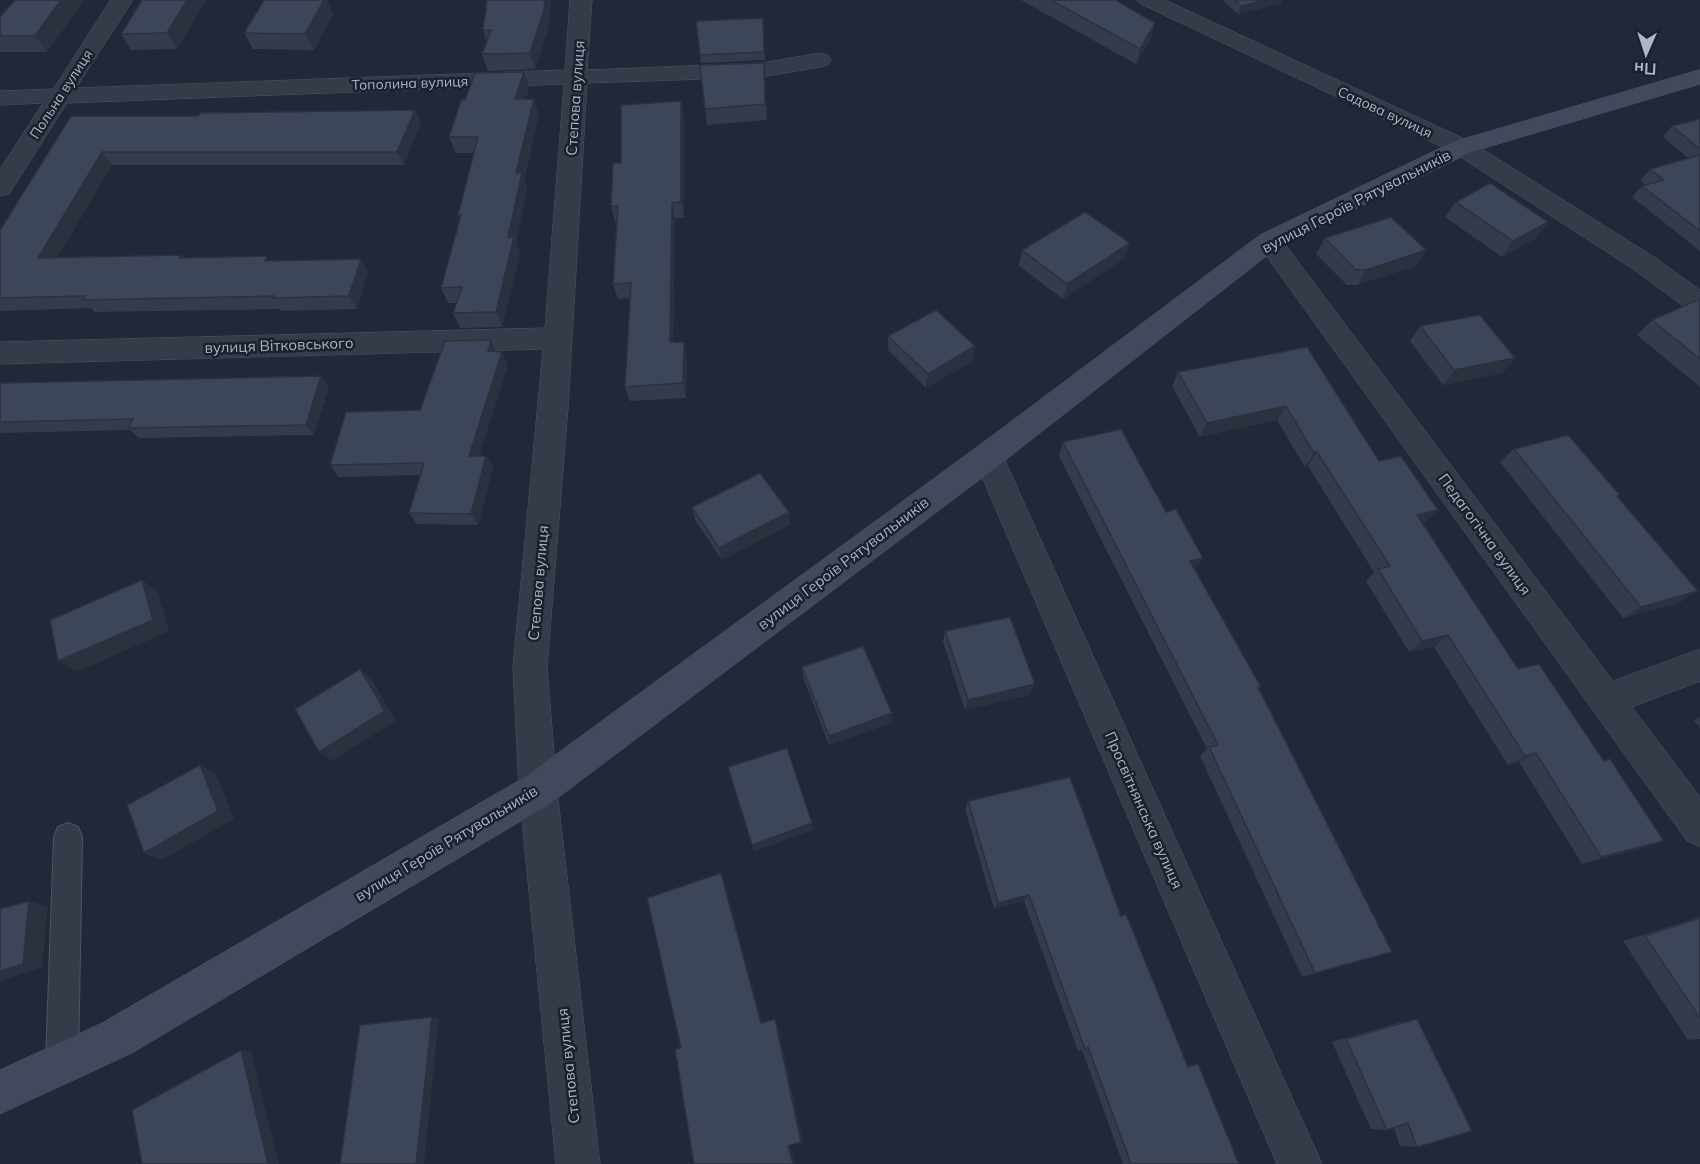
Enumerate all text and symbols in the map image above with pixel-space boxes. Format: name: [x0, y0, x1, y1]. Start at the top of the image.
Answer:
north arrow: [1616, 24, 1676, 84]
street label: Степова вулиця: [561, 40, 589, 156]
street label: Польна вулиця: [25, 46, 97, 142]
text: Пн: [1634, 58, 1657, 80]
street label: Тополина вулиця: [351, 72, 469, 94]
street label: Садова вулиця: [1335, 82, 1435, 142]
street label: вулиця Героїв Рятувальників: [1258, 145, 1454, 257]
street label: вулиця Вітковського: [204, 333, 354, 357]
street label: Педагогічна вулиця: [1435, 470, 1535, 598]
street label: вулиця Героїв Рятувальників: [754, 492, 932, 634]
street label: Степова вулиця: [523, 525, 553, 641]
street label: Просвітнянська вулиця: [1101, 728, 1187, 892]
street label: вулиця Героїв Рятувальників: [351, 781, 541, 905]
street label: Степова вулиця: [553, 1008, 583, 1124]

